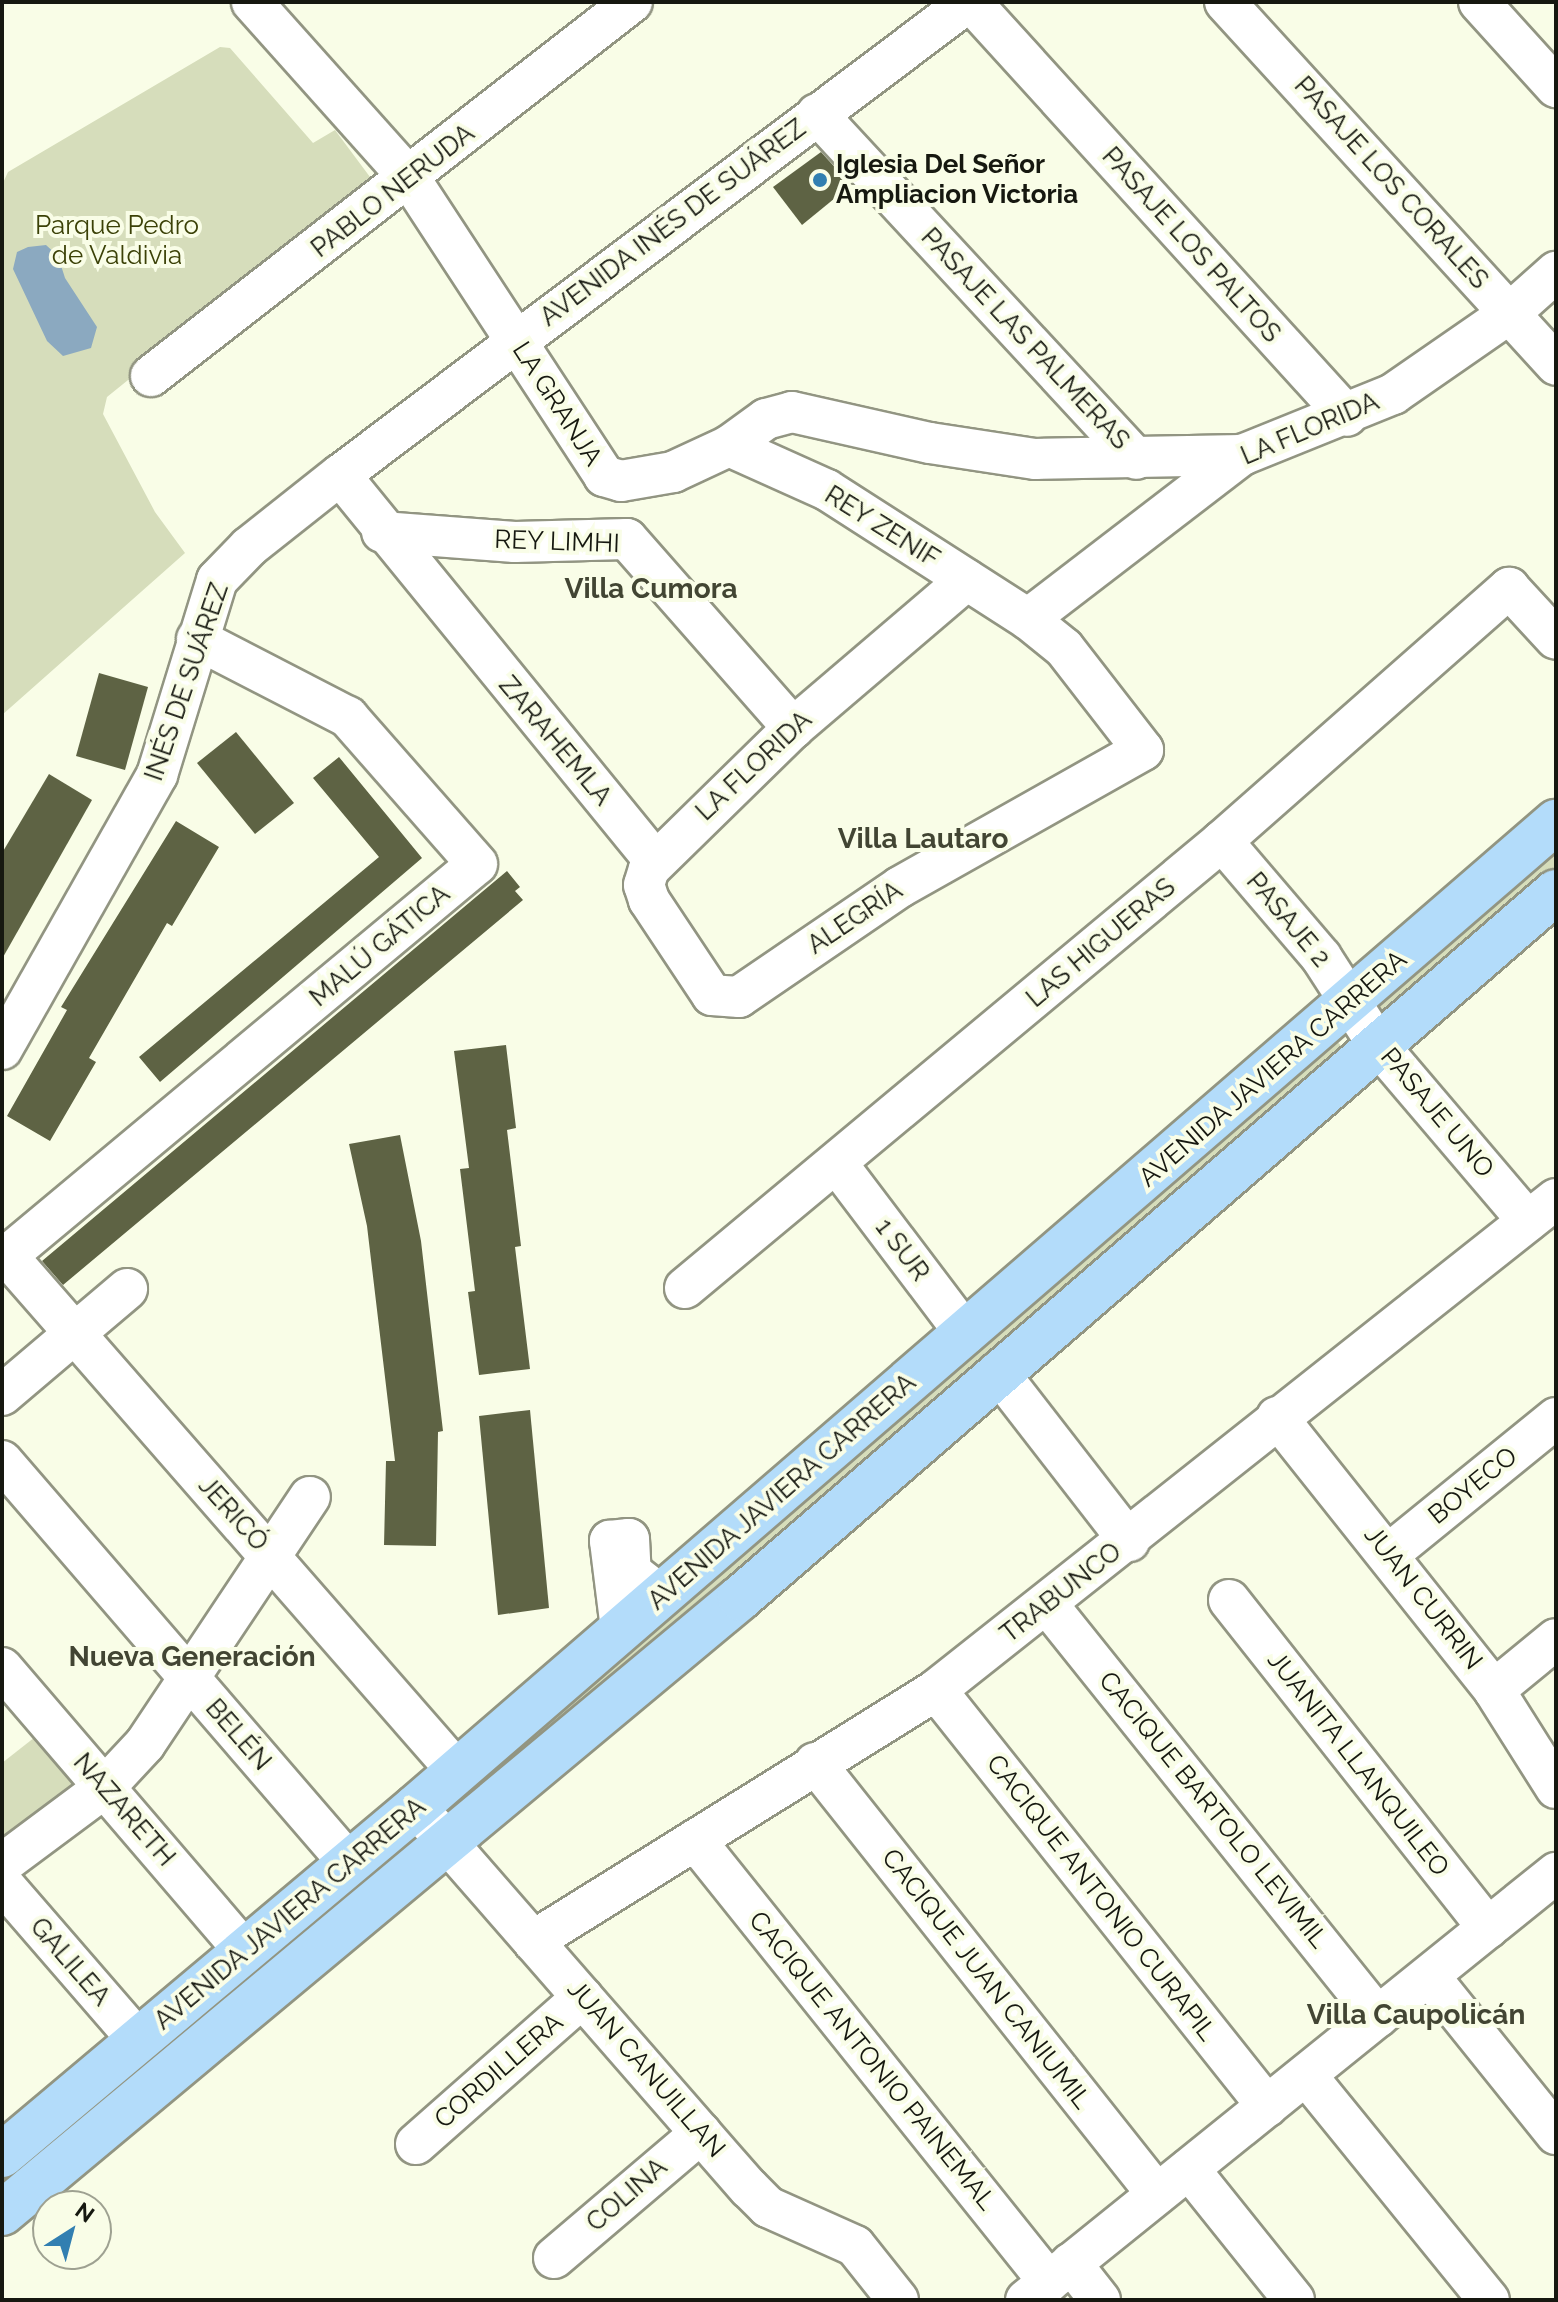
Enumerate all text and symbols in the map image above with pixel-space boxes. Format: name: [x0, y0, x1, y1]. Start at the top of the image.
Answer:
street label: PASAJE LOS CORALES: [1287, 70, 1495, 296]
street label: AVENIDA INÉS DE SUÁREZ: [534, 113, 812, 333]
street label: PABLO NERUDA: [305, 118, 481, 264]
street label: PASAJE LOS PALTOS: [1095, 141, 1287, 349]
place label: Iglesia Del Señor Ampliacion Victoria: [836, 149, 1079, 210]
marker: Iglesia Del Señor Ampliacion Victoria: [811, 171, 829, 189]
park label: Parque Pedro de Valdivia: [35, 210, 199, 272]
street label: PASAJE LAS PALMERAS: [914, 222, 1136, 456]
street label: LA GRANJA: [505, 336, 609, 472]
street label: LA FLORIDA: [1236, 386, 1384, 472]
street label: REY ZENIF: [818, 479, 946, 575]
street label: REY LIMHI: [493, 524, 621, 560]
district label: Villa Cumora: [565, 572, 737, 606]
street label: INÉS DE SUÁREZ: [139, 579, 235, 785]
street label: ZARAHEMLA: [492, 670, 618, 812]
street label: LA FLORIDA: [689, 704, 819, 828]
district label: Villa Lautaro: [838, 822, 1008, 856]
street label: PASAJE 2: [1239, 866, 1337, 974]
street label: LAS HIGUERAS: [1020, 872, 1182, 1014]
street label: ALEGRÍA: [802, 875, 908, 961]
street label: MALÚ GÁTICA: [304, 878, 456, 1014]
street label: AVENIDA JAVIERA CARRERA: [1132, 943, 1414, 1195]
street label: PASAJE UNO: [1374, 1042, 1500, 1184]
street label: 1 SUR: [868, 1213, 936, 1287]
street label: AVENIDA JAVIERA CARRERA: [641, 1366, 923, 1618]
street label: BOYECO: [1422, 1441, 1524, 1531]
street label: JERICÓ: [192, 1471, 274, 1557]
street label: JUAN CURRIN: [1357, 1520, 1489, 1676]
street label: TRABUNCO: [994, 1536, 1128, 1650]
district label: Nueva Generación: [68, 1640, 316, 1674]
street label: JUANITA LLANQUILEO: [1260, 1645, 1456, 1883]
street label: CACIQUE BARTOLO LEVIMIL: [1092, 1666, 1334, 1954]
street label: BELÉN: [199, 1693, 277, 1777]
street label: NAZARETH: [66, 1747, 182, 1873]
street label: CACIQUE ANTONIO CURAPIL: [979, 1748, 1223, 2048]
street label: AVENIDA JAVIERA CARRERA: [147, 1791, 433, 2037]
street label: CACIQUE JUAN CANIUMIL: [875, 1843, 1097, 2115]
street label: CACIQUE ANTONIO PAINEMAL: [742, 1905, 1002, 2217]
street label: GALILEA: [23, 1912, 117, 2012]
street label: JUAN CANUILLAN: [560, 1974, 732, 2164]
district label: Villa Caupolicán: [1307, 1998, 1525, 2032]
street label: CORDILLERA: [428, 2007, 570, 2135]
street label: COLINA: [580, 2152, 674, 2238]
north arrow: [32, 2190, 112, 2270]
text: N: [70, 2197, 99, 2228]

